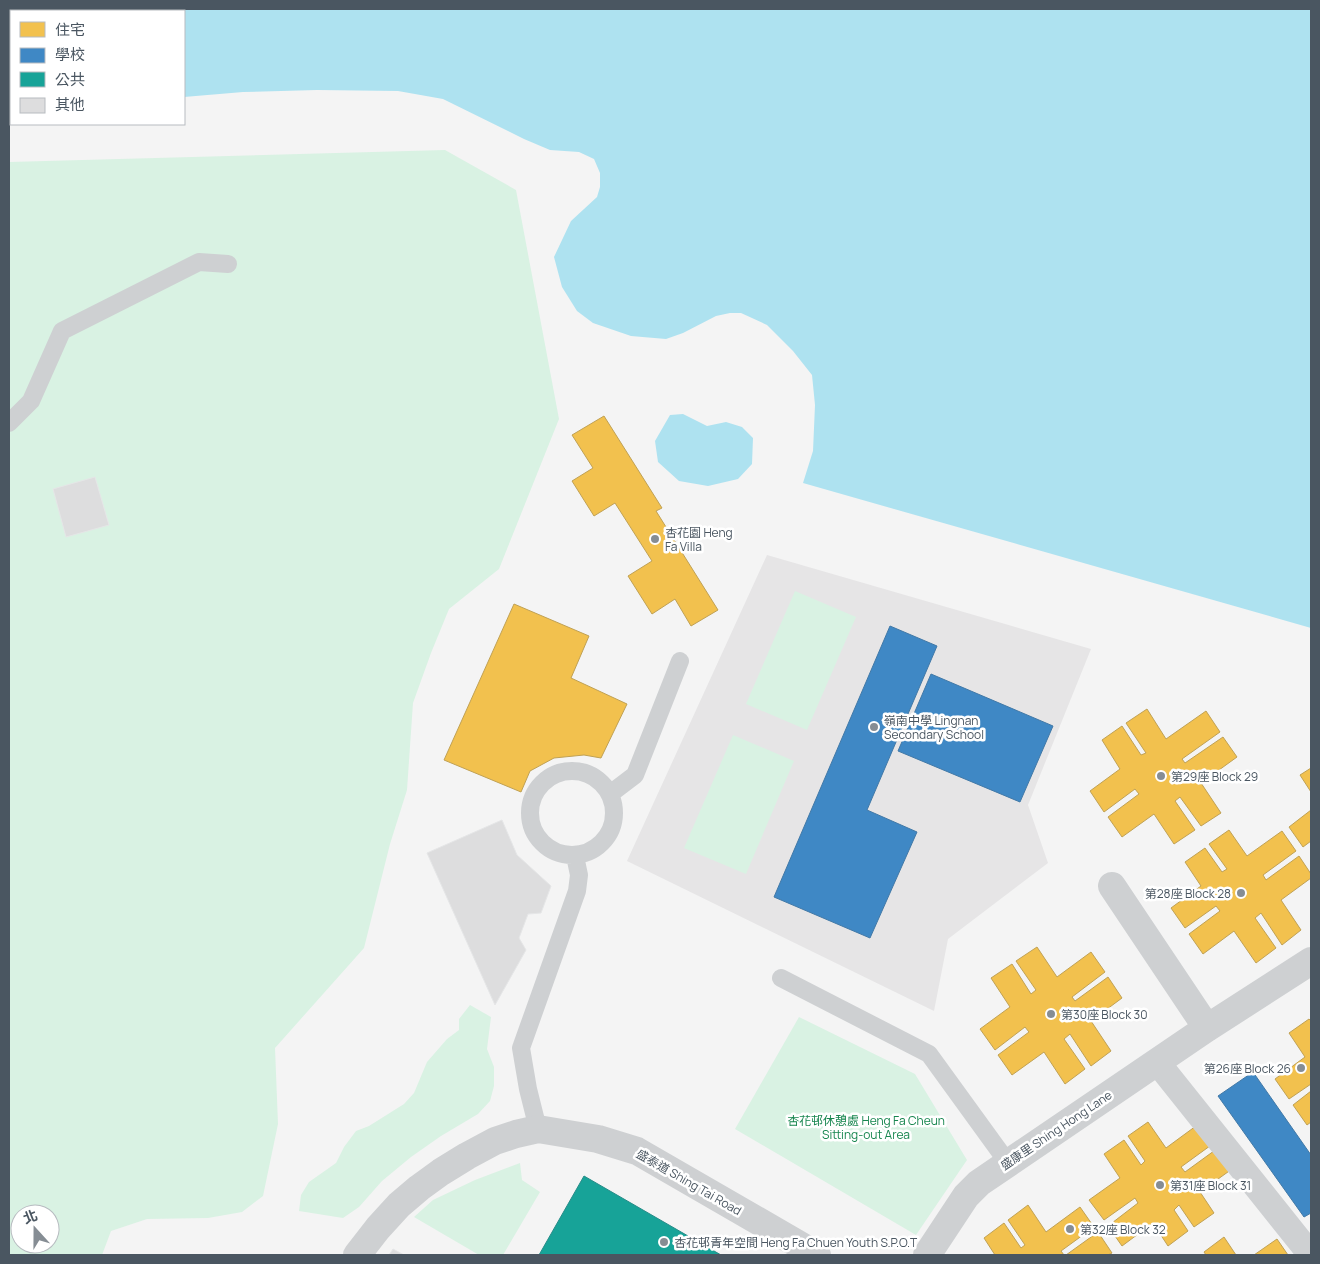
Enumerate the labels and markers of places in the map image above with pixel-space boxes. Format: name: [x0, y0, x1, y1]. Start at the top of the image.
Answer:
place label: 杏花園 Heng Fa Villa: [665, 524, 733, 555]
marker: 杏花園 Heng Fa Villa: [649, 533, 661, 545]
place label: 嶺南中學 Lingnan Secondary School: [884, 712, 984, 743]
marker: 嶺南中學 Lingnan Secondary School: [868, 721, 880, 733]
place label: 第29座 Block 29: [1171, 768, 1258, 785]
marker: 第29座 Block 29: [1155, 770, 1167, 782]
place label: 第28座 Block 28: [1145, 885, 1231, 902]
marker: 第28座 Block 28: [1235, 887, 1247, 899]
place label: 第30座 Block 30: [1061, 1006, 1148, 1023]
marker: 第30座 Block 30: [1045, 1008, 1057, 1020]
place label: 第26座 Block 26: [1204, 1060, 1291, 1077]
marker: 第26座 Block 26: [1295, 1062, 1307, 1074]
place label: 第31座 Block 31: [1170, 1177, 1251, 1194]
marker: 第31座 Block 31: [1154, 1179, 1166, 1191]
place label: 第32座 Block 32: [1080, 1221, 1166, 1238]
marker: 第32座 Block 32: [1064, 1223, 1076, 1235]
place label: 杏花邨青年空間 Heng Fa Chuen Youth S.P.O.T: [674, 1234, 918, 1251]
marker: 杏花邨青年空間 Heng Fa Chuen Youth S.P.O.T: [658, 1236, 670, 1248]

